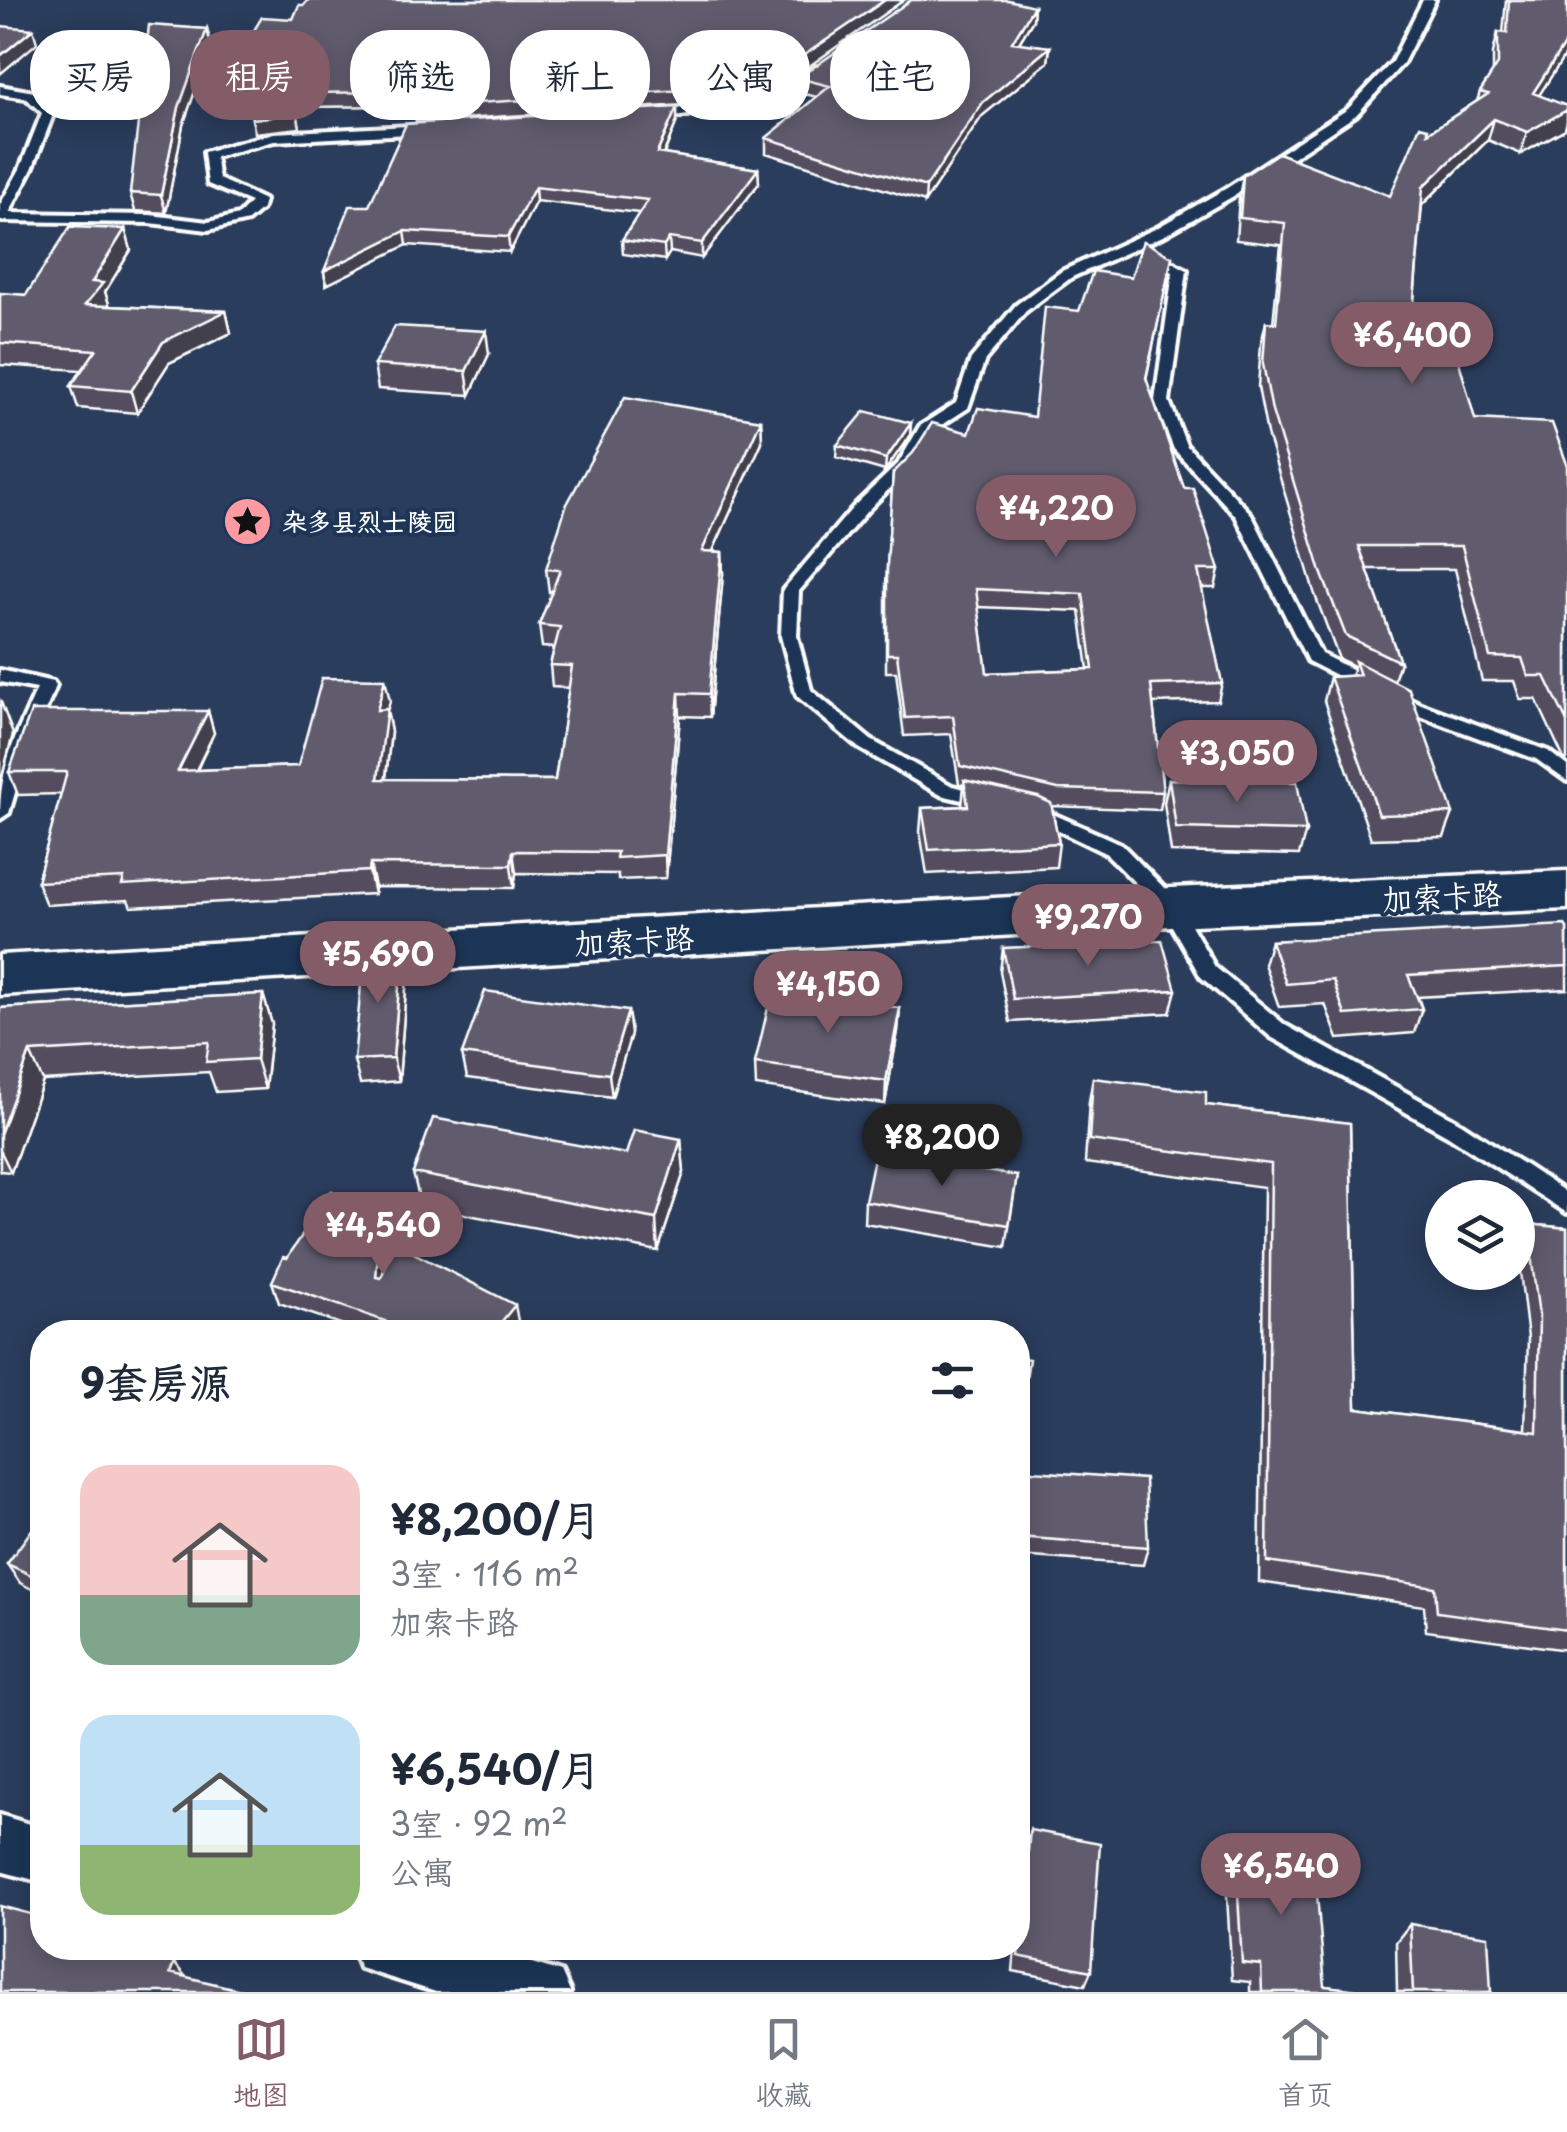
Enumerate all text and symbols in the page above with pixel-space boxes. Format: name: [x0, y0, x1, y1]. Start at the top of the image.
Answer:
chip: 买房: [30, 30, 170, 120]
chip: 租房: [190, 30, 330, 120]
chip: 筛选: [350, 30, 490, 120]
chip: 新上: [510, 30, 650, 120]
chip: 公寓: [670, 30, 810, 120]
chip: 住宅: [830, 30, 970, 120]
pin: ¥6,400: [1331, 302, 1493, 387]
text: ¥6,400: [1352, 310, 1472, 358]
pin: ¥4,220: [975, 475, 1137, 560]
text: ¥4,220: [998, 483, 1114, 531]
place icon: 杂多县烈士陵园: [221, 495, 273, 547]
place label: 杂多县烈士陵园: [282, 502, 457, 540]
pin: ¥3,050: [1156, 720, 1318, 805]
text: ¥3,050: [1179, 728, 1295, 776]
street label: 加索卡路: [1381, 869, 1503, 921]
pin: ¥9,270: [1007, 884, 1169, 969]
text: ¥9,270: [1034, 892, 1142, 940]
street label: 加索卡路: [573, 913, 695, 965]
pin: ¥5,690: [297, 921, 459, 1006]
text: ¥5,690: [322, 929, 434, 977]
pin: ¥4,150: [747, 951, 909, 1036]
text: ¥4,150: [776, 959, 880, 1007]
pin: ¥8,200: [861, 1104, 1023, 1189]
text: ¥8,200: [884, 1112, 1000, 1160]
map controls: [1425, 1180, 1535, 1290]
button: layers: [1425, 1180, 1535, 1290]
pin: ¥4,540: [302, 1192, 464, 1277]
text: ¥4,540: [325, 1200, 441, 1248]
text: 9套房源: [80, 1349, 231, 1412]
icon: filters: [925, 1353, 980, 1408]
text: ¥8,200/月: [390, 1486, 601, 1549]
icon: home: [160, 1505, 280, 1625]
text: 3室 · 116 m²: [390, 1549, 579, 1597]
text: 加索卡路: [390, 1597, 518, 1645]
text: ¥6,540/月: [390, 1736, 601, 1799]
icon: home: [160, 1755, 280, 1875]
text: 3室 · 92 m²: [390, 1799, 568, 1847]
pin: ¥6,540: [1200, 1833, 1362, 1918]
text: ¥6,540: [1223, 1841, 1339, 1889]
text: 公寓: [390, 1847, 454, 1895]
tab: 地图: [233, 2012, 289, 2115]
tab: 收藏: [755, 2012, 812, 2115]
tab: 首页: [1278, 2012, 1334, 2115]

